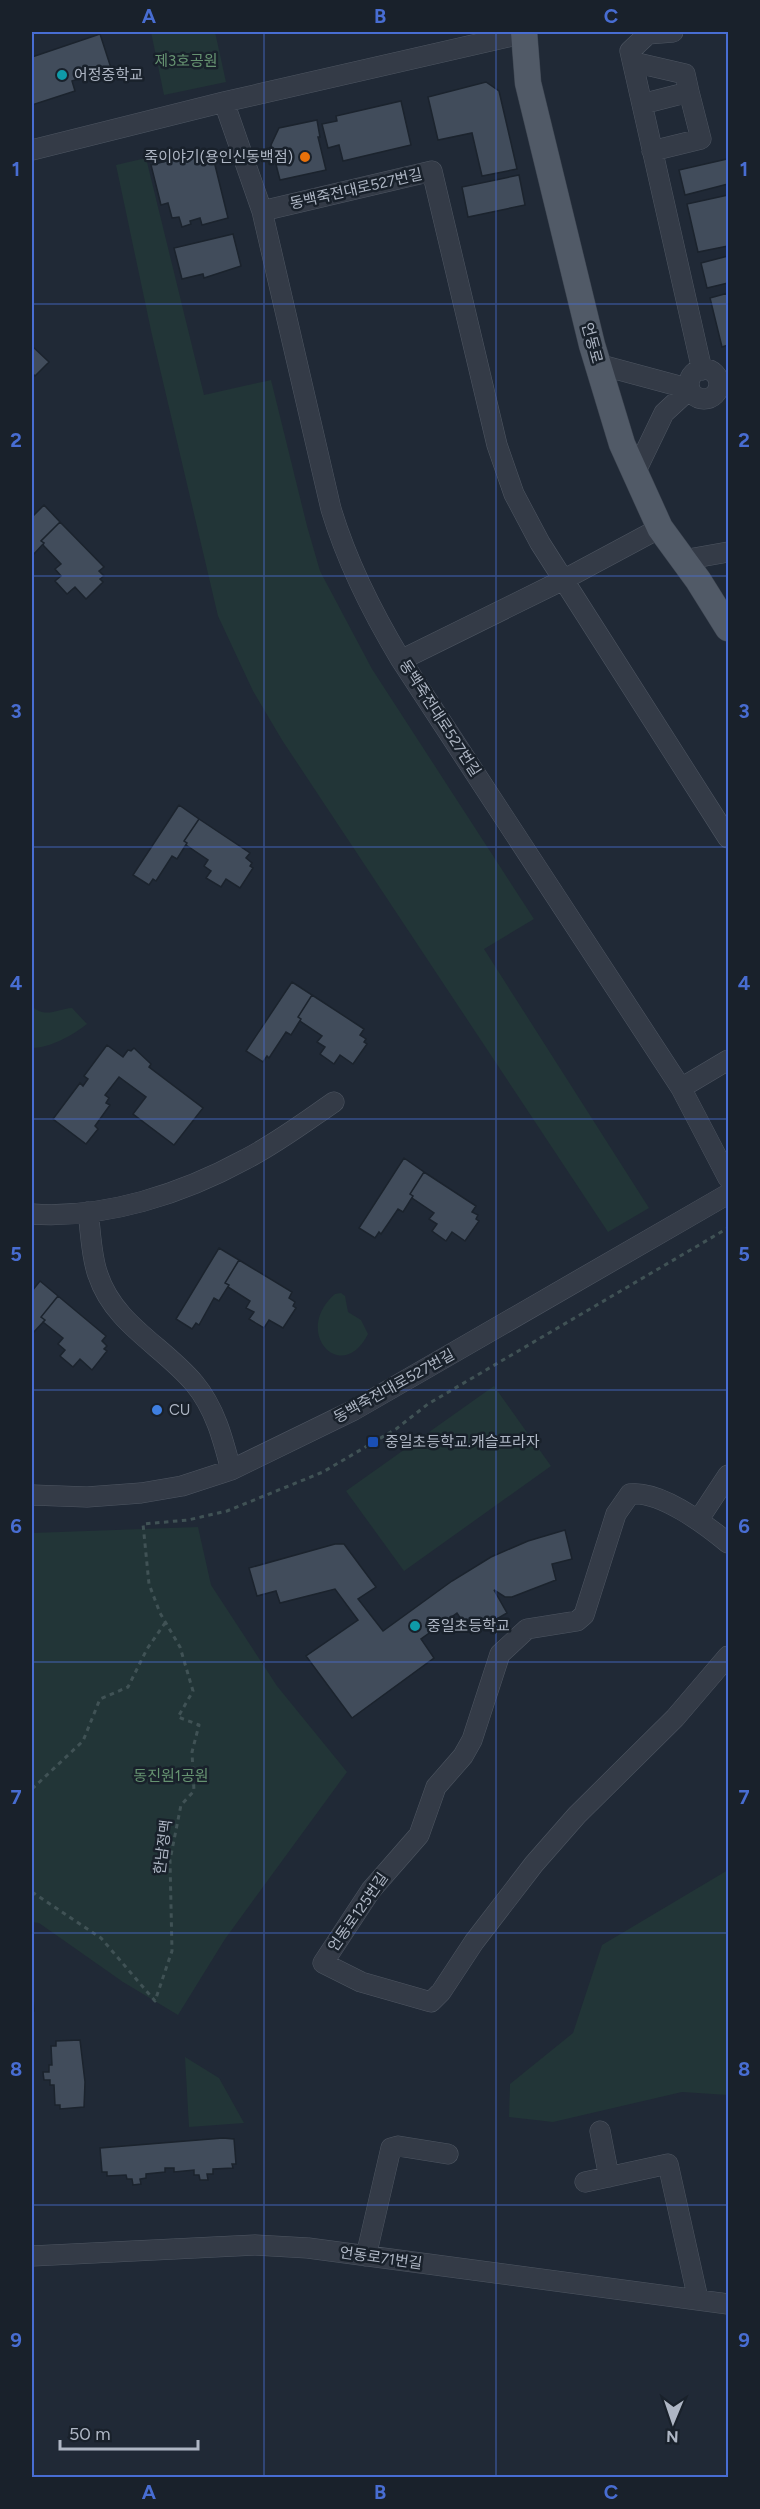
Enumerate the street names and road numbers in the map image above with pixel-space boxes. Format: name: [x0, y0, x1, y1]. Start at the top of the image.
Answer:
street label: 동백죽전대로527번길: [288, 165, 424, 213]
street label: 언동로: [578, 321, 606, 365]
street label: 동백죽전대로527번길: [396, 656, 484, 780]
street label: 동백죽전대로527번길: [330, 1345, 458, 1427]
street label: 한남정맥: [151, 1819, 175, 1875]
street label: 언동로125번길: [324, 1869, 392, 1955]
street label: 언동로71번길: [339, 2243, 423, 2273]

